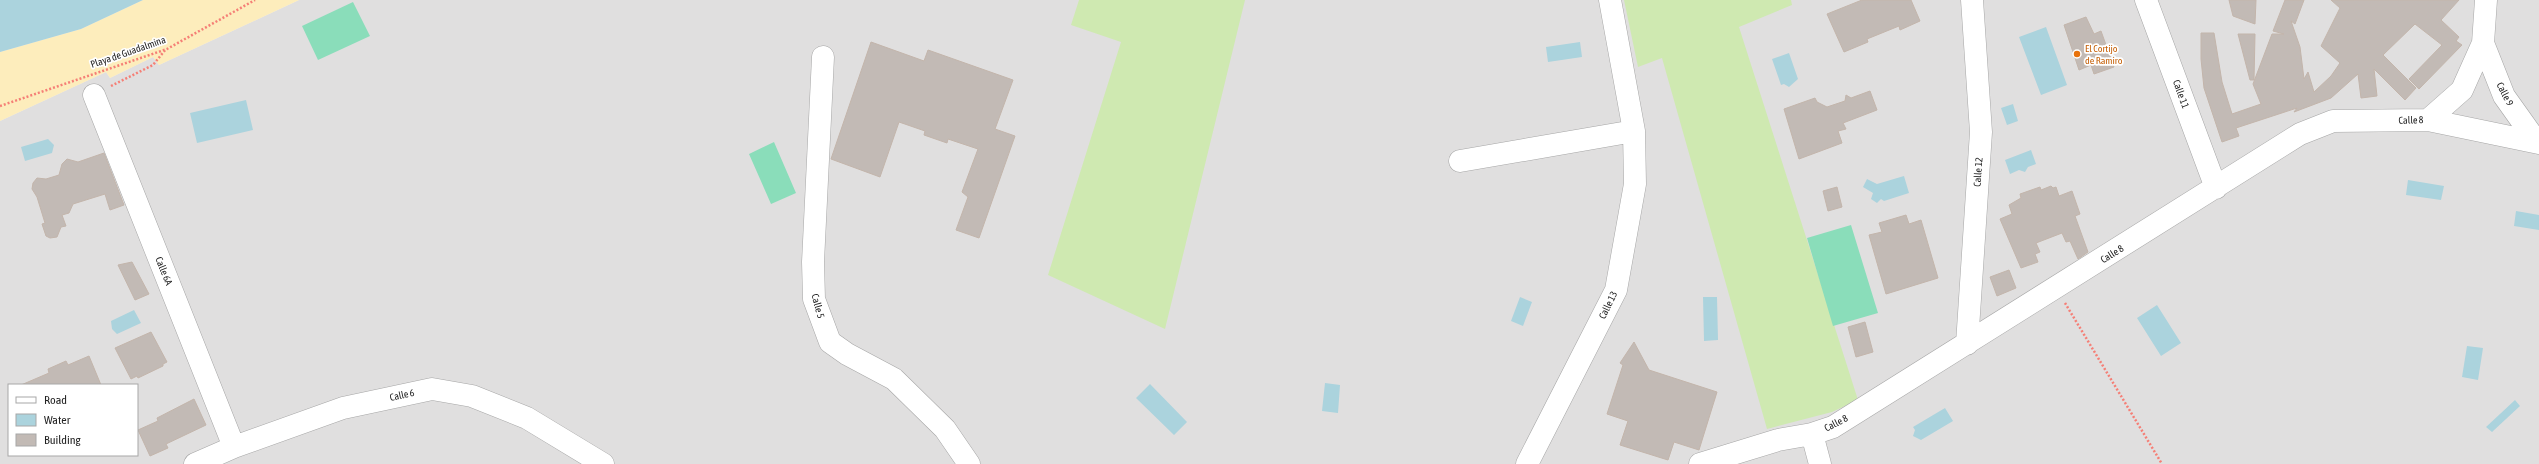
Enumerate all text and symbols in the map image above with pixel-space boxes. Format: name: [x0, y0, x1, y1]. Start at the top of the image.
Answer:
street label: Playa de Guadalmina: [89, 34, 167, 70]
place label: El Cortijo de Ramiro: [2085, 43, 2123, 66]
marker: El Cortijo de Ramiro: [2072, 49, 2082, 59]
street label: Calle 11: [2171, 78, 2191, 110]
street label: Calle 9: [2494, 80, 2516, 108]
street label: Calle 8: [2398, 114, 2424, 126]
street label: Calle 12: [1971, 157, 1985, 187]
street label: Calle 8: [2098, 243, 2126, 265]
street label: Calle 6A: [153, 255, 175, 287]
street label: Calle 13: [1597, 289, 1620, 321]
street label: Calle 5: [809, 293, 827, 320]
legend: [8, 384, 138, 456]
street label: Calle 6: [389, 387, 416, 403]
text: Road: [44, 393, 67, 407]
street label: Calle 8: [1822, 412, 1850, 434]
text: Water: [44, 413, 71, 427]
text: Building: [44, 433, 82, 447]

